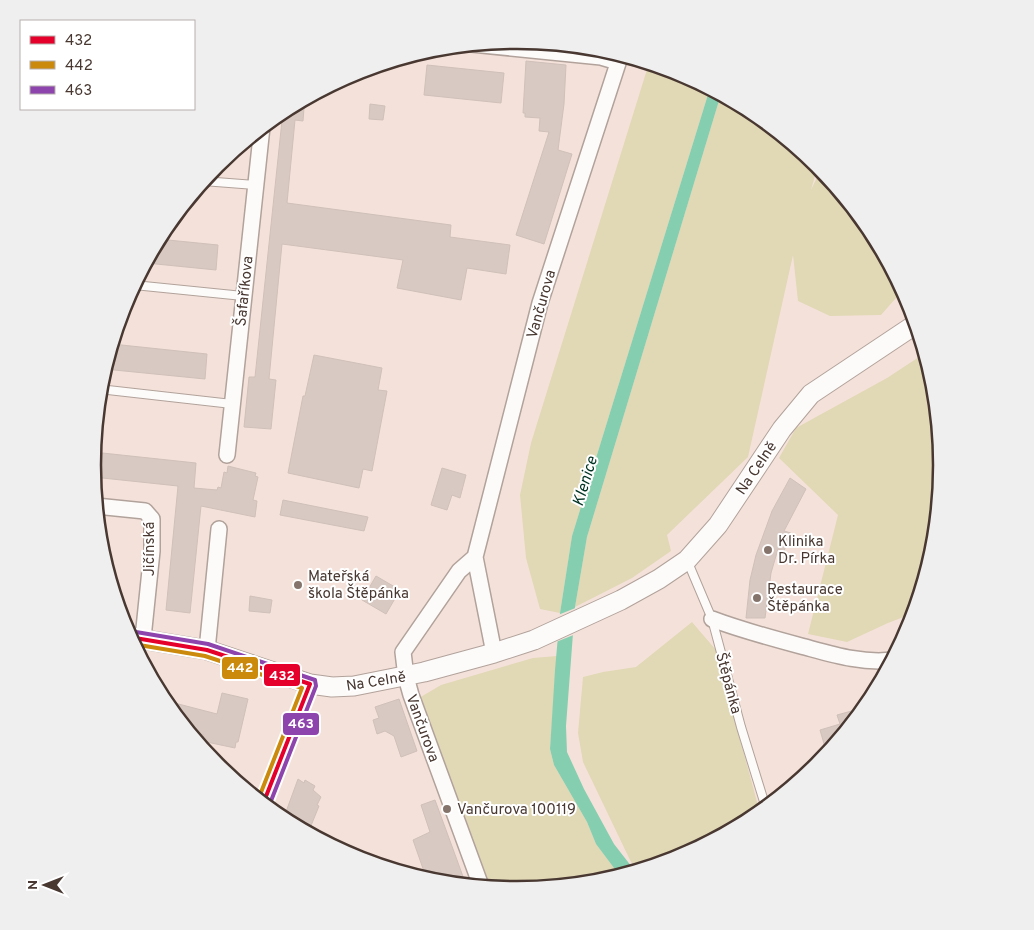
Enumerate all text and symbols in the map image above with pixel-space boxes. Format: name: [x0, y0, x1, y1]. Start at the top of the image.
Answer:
legend: [20, 20, 195, 110]
text: 432: [65, 32, 92, 51]
text: 442: [65, 57, 93, 76]
text: 463: [65, 82, 92, 101]
street label: Šafaříkova: [230, 255, 259, 327]
street label: Vančurova: [524, 268, 561, 341]
street label: Na Celně: [733, 439, 782, 499]
water label: Klenice: [569, 454, 603, 509]
street label: Jičínská: [141, 522, 160, 576]
place label: Klinika Dr. Pírka: [778, 533, 835, 569]
marker: Klinika Dr. Pírka: [762, 544, 774, 556]
place label: Mateřská škola Štěpánka: [308, 568, 409, 604]
marker: Mateřská škola Štěpánka: [292, 579, 304, 591]
place label: Restaurace Štěpánka: [767, 581, 843, 617]
marker: Restaurace Štěpánka: [751, 592, 763, 604]
street label: Štěpánka: [710, 650, 747, 716]
line badge: 442: [221, 656, 259, 680]
text: 442: [227, 660, 253, 677]
line badge: 432: [263, 663, 301, 687]
text: 432: [269, 668, 295, 685]
street label: Na Celně: [345, 668, 407, 697]
street label: Vančurova: [401, 692, 443, 765]
line badge: 463: [282, 712, 320, 736]
text: 463: [288, 716, 314, 733]
place label: Vančurova 100119: [457, 801, 576, 820]
marker: Vančurova 100119: [441, 803, 453, 815]
north arrow: [20, 860, 70, 910]
text: N: [25, 880, 42, 890]

